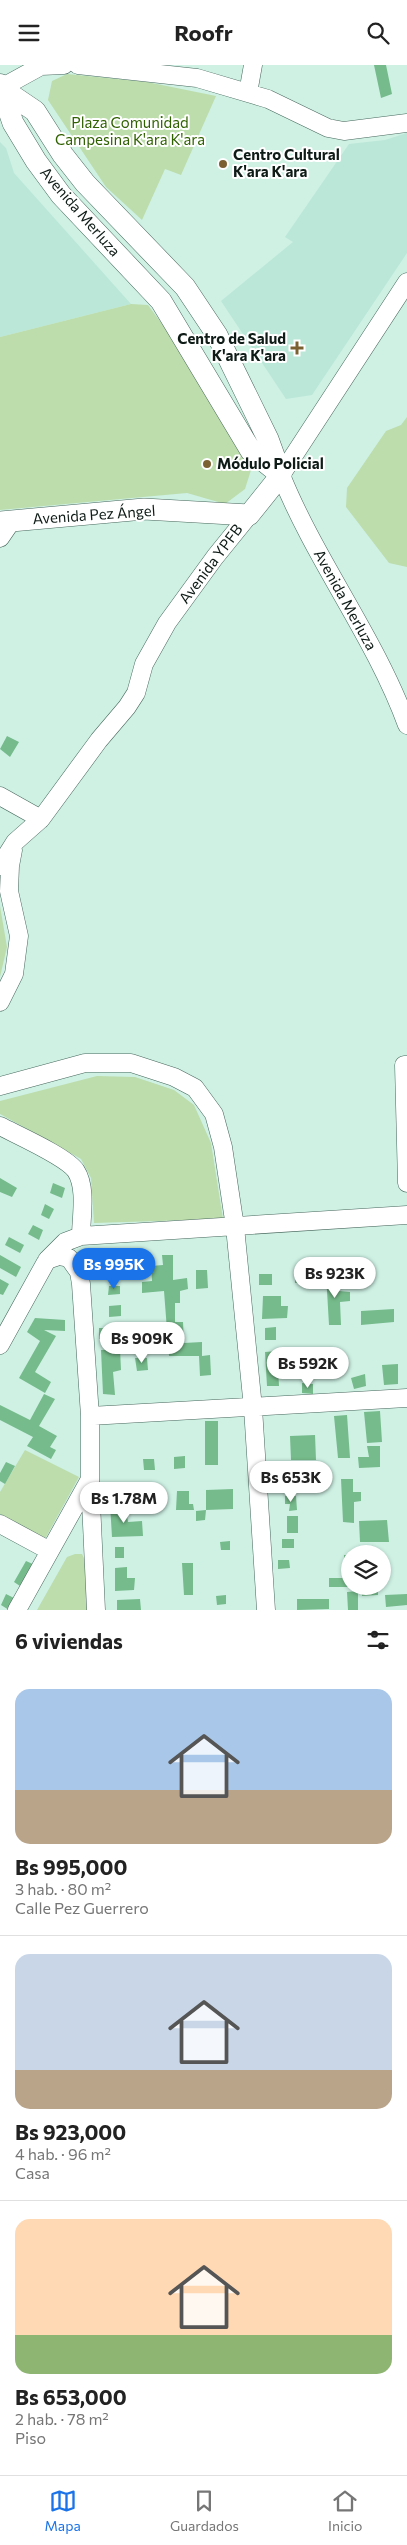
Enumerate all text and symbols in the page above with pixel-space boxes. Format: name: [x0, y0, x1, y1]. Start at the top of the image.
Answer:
icon: menu: [15, 19, 43, 47]
text: Roofr: [174, 19, 233, 46]
icon: search: [364, 19, 392, 47]
park label: Plaza Comunidad Campesina K'ara K'ara: [55, 113, 205, 148]
place label: Centro Cultural K'ara K'ara: [233, 145, 340, 180]
marker: Centro Cultural K'ara K'ara: [217, 158, 229, 170]
street label: Avenida Merluza: [37, 163, 125, 260]
place label: Centro de Salud K'ara K'ara: [177, 329, 286, 364]
marker: Centro de Salud K'ara K'ara: [290, 341, 304, 355]
place label: Módulo Policial: [217, 454, 324, 472]
marker: Módulo Policial: [201, 458, 213, 470]
street label: Avenida Pez Ángel: [32, 500, 156, 527]
street label: Avenida YPFB: [175, 520, 246, 607]
street label: Avenida Merluza: [311, 546, 381, 653]
pin: Bs 995K: [68, 1247, 160, 1290]
text: Bs 995K: [83, 1254, 145, 1273]
pin: Bs 923K: [289, 1257, 381, 1299]
text: Bs 923K: [305, 1263, 365, 1282]
pin: Bs 909K: [96, 1321, 188, 1364]
text: Bs 909K: [111, 1328, 173, 1347]
pin: Bs 592K: [262, 1347, 354, 1389]
text: Bs 592K: [278, 1353, 338, 1372]
pin: Bs 653K: [245, 1461, 337, 1503]
text: Bs 653K: [261, 1467, 321, 1486]
pin: Bs 1.78M: [72, 1481, 176, 1524]
text: Bs 1.78M: [91, 1488, 157, 1507]
map controls: [341, 1545, 391, 1595]
button: layers: [341, 1545, 391, 1595]
icon: filters: [364, 1626, 392, 1654]
text: 6 viviendas: [15, 1628, 123, 1653]
icon: home: [159, 1721, 249, 1811]
text: Bs 995,000: [15, 1854, 127, 1879]
text: 3 hab. · 80 m²: [15, 1879, 111, 1898]
text: Calle Pez Guerrero: [15, 1898, 149, 1917]
icon: home: [159, 1987, 249, 2077]
text: Bs 923,000: [15, 2119, 126, 2144]
text: 4 hab. · 96 m²: [15, 2144, 111, 2163]
text: Casa: [15, 2163, 50, 2182]
icon: home: [159, 2252, 249, 2342]
text: Bs 653,000: [15, 2384, 127, 2409]
text: 2 hab. · 78 m²: [15, 2409, 109, 2428]
text: Piso: [15, 2428, 46, 2447]
tab: Mapa: [45, 2487, 81, 2534]
tab: Guardados: [170, 2487, 239, 2534]
tab: Inicio: [328, 2487, 362, 2534]

